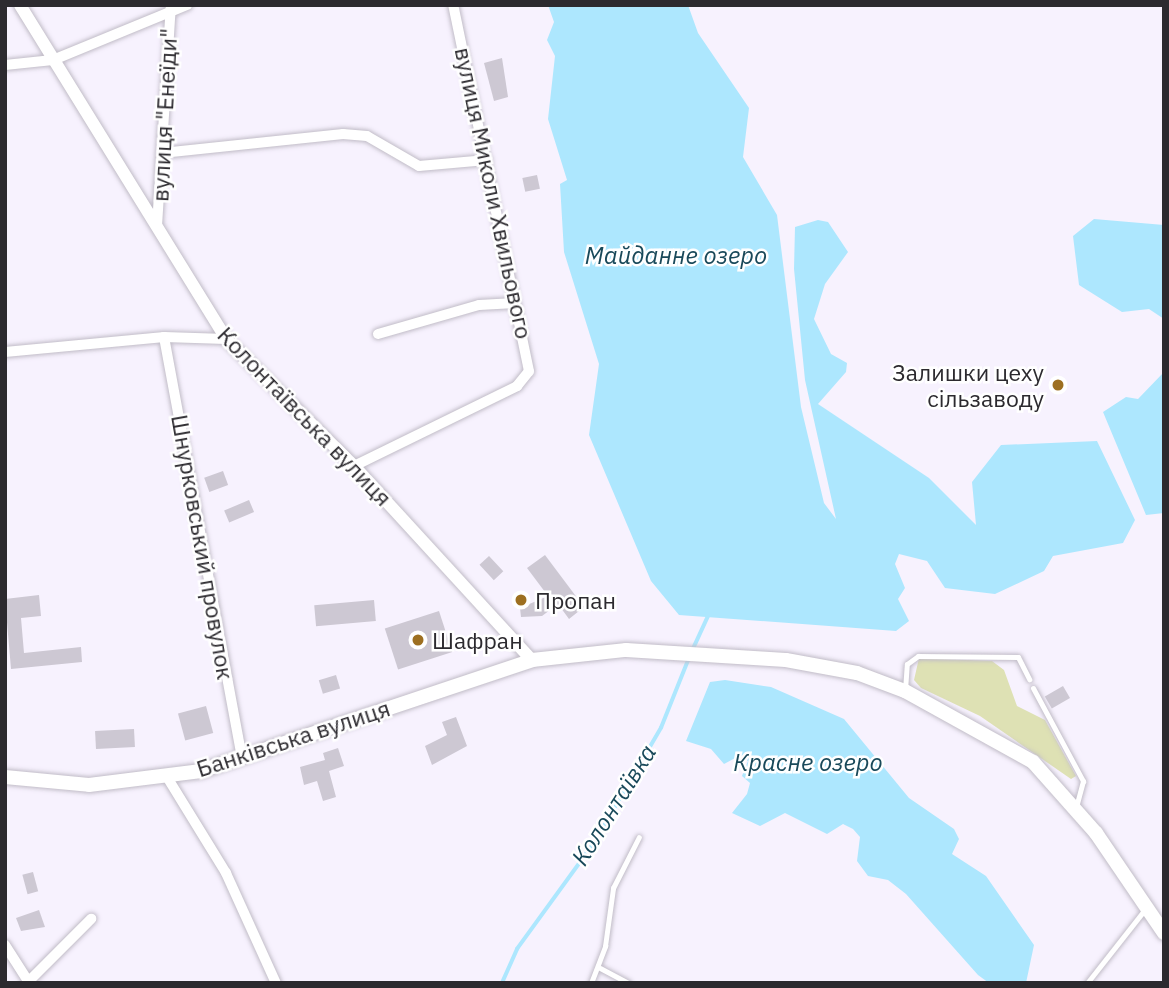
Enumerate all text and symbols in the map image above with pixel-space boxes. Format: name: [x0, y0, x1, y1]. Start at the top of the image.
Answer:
street label: вулиця "Енеїди": [146, 28, 182, 202]
street label: вулиця Миколи Хвильового: [450, 45, 538, 341]
water label: Майданне озеро: [585, 242, 767, 270]
street label: Колонтаївська вулиця: [212, 321, 398, 511]
place label: Залишки цеху сільзаводу: [892, 358, 1044, 412]
marker: Залишки цеху сільзаводу: [1050, 377, 1066, 393]
street label: Шнурковський провулок: [166, 412, 240, 682]
place label: Пропан: [535, 586, 616, 614]
marker: Пропан: [513, 592, 529, 608]
place label: Шафран: [432, 626, 523, 654]
marker: Шафран: [410, 632, 426, 648]
street label: Банківська вулиця: [193, 694, 393, 782]
water label: Колонтаївка: [565, 739, 663, 871]
water label: Красне озеро: [733, 749, 883, 777]

